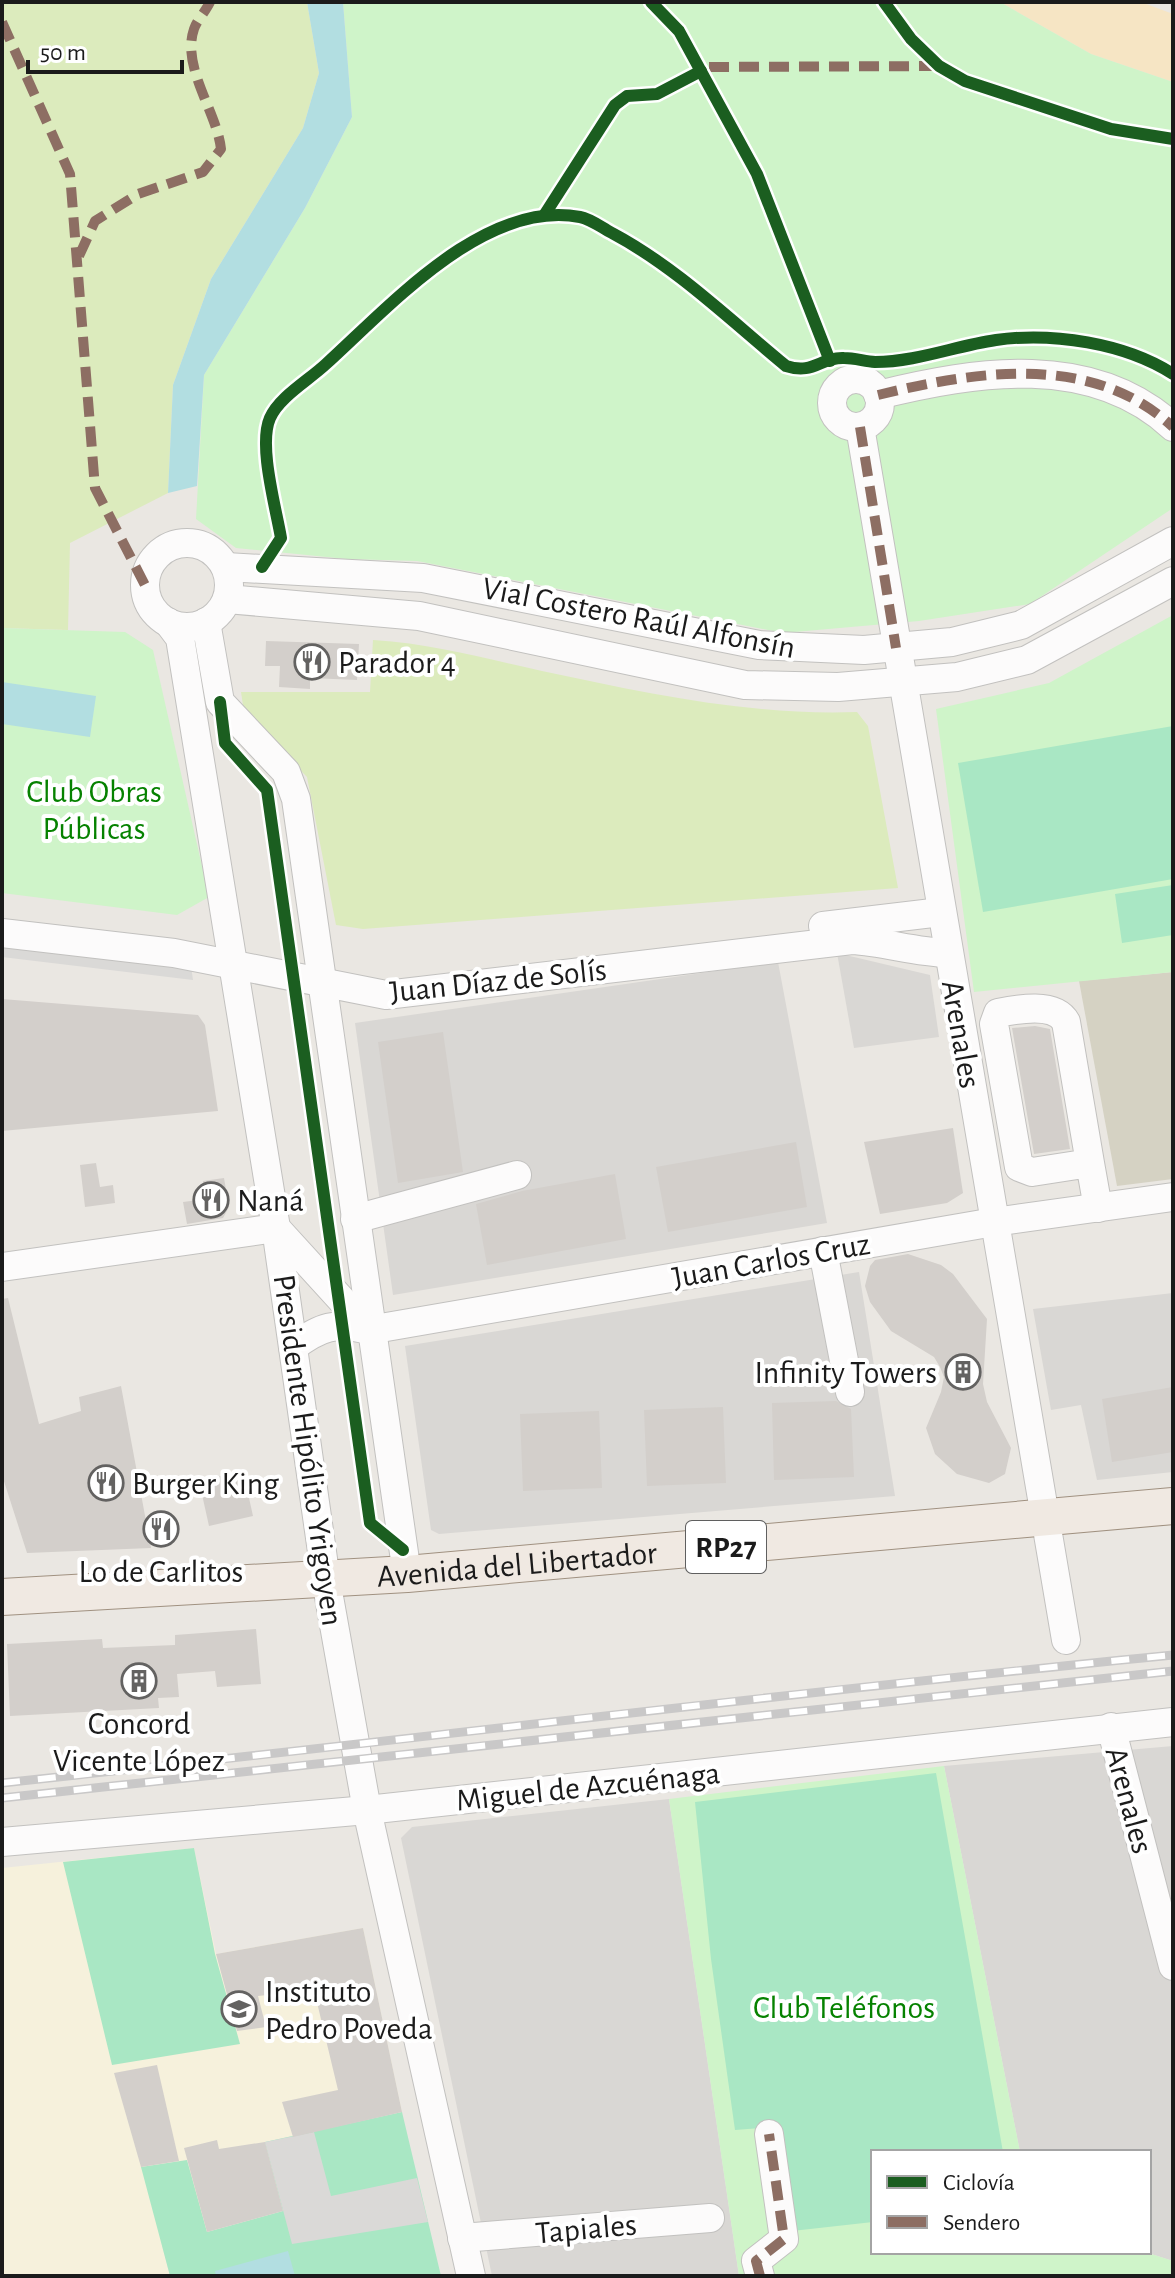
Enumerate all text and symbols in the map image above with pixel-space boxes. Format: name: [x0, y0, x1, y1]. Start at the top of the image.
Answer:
scale bar: [28, 24, 182, 74]
text: 50 m: [40, 41, 86, 65]
street label: Vial Costero Raúl Alfonsín: [480, 572, 798, 664]
restaurant icon: Parador 4: [293, 643, 331, 681]
place label: Parador 4: [338, 647, 456, 679]
park label: Club Obras Públicas: [26, 776, 162, 845]
street label: Juan Díaz de Solís: [388, 954, 608, 1008]
street label: Arenales: [936, 978, 986, 1091]
restaurant icon: Naná: [192, 1181, 230, 1219]
place label: Naná: [237, 1185, 304, 1217]
street label: Juan Carlos Cruz: [670, 1228, 873, 1294]
street label: Presidente Hipólito Yrigoyen: [267, 1272, 349, 1628]
building icon: Infinity Towers: [944, 1353, 982, 1391]
place label: Infinity Towers: [755, 1357, 937, 1389]
restaurant icon: Burger King: [87, 1464, 125, 1502]
place label: Burger King: [132, 1468, 279, 1500]
restaurant icon: Lo de Carlitos: [142, 1510, 180, 1548]
road number: RP27: [686, 1521, 766, 1573]
street label: Avenida del Libertador: [376, 1537, 659, 1593]
place label: Lo de Carlitos: [79, 1556, 243, 1588]
building icon: Concord Vicente López: [120, 1662, 158, 1700]
place label: Concord Vicente López: [53, 1708, 225, 1777]
street label: Arenales: [1099, 1743, 1159, 1857]
street label: Miguel de Azcuénaga: [455, 1757, 722, 1817]
place label: Instituto Pedro Poveda: [265, 1976, 433, 2045]
school or university icon: Instituto Pedro Poveda: [220, 1990, 258, 2028]
park label: Club Teléfonos: [753, 1992, 935, 2024]
legend: [871, 2150, 1151, 2254]
text: Ciclovía: [943, 2171, 1015, 2195]
street label: Tapiales: [534, 2209, 638, 2249]
text: Sendero: [943, 2211, 1020, 2235]

